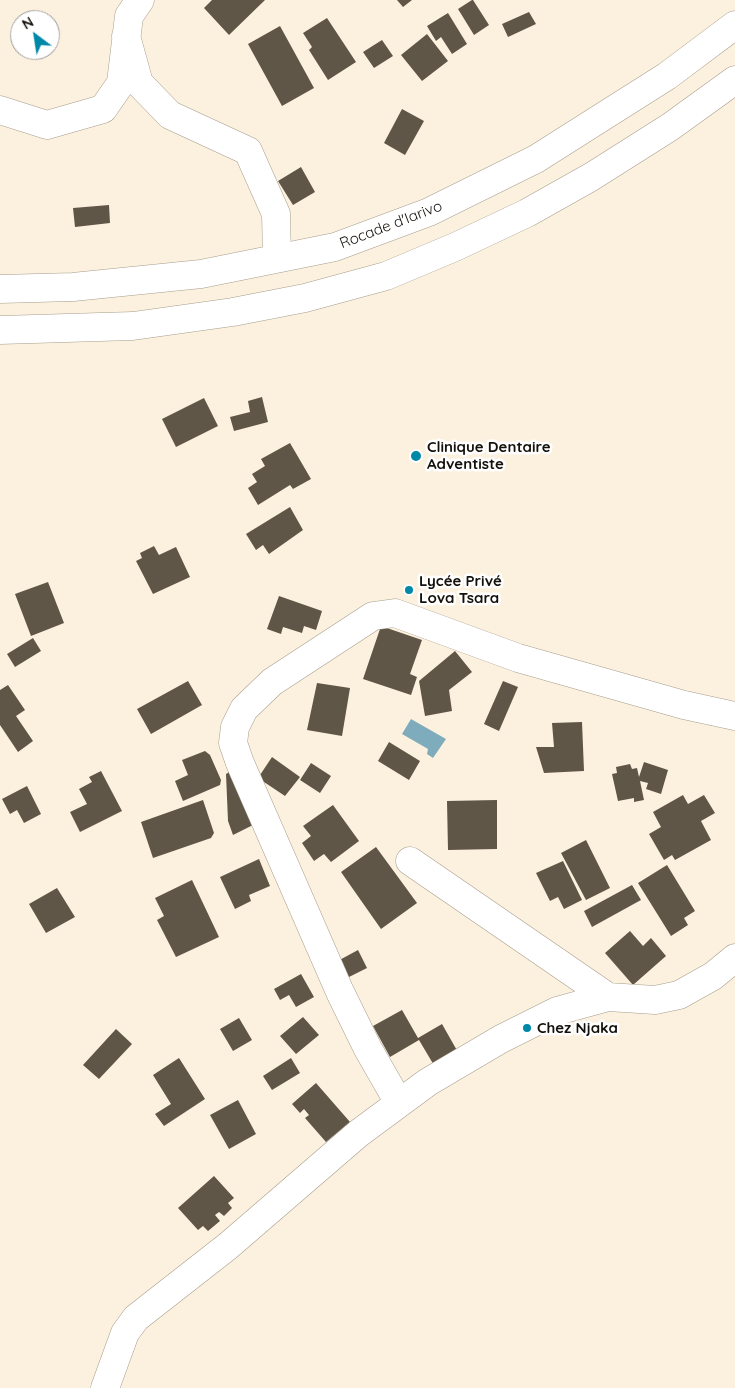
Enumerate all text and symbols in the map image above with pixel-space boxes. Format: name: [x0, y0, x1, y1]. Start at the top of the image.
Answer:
north arrow: [10, 10, 60, 60]
text: N: [19, 13, 37, 33]
street label: Rocade d'Iarivo: [337, 197, 445, 253]
place label: Clinique Dentaire Adventiste: [427, 438, 551, 473]
marker: Clinique Dentaire Adventiste: [409, 449, 423, 463]
place label: Lycée Privé Lova Tsara: [419, 572, 502, 607]
marker: Lycée Privé Lova Tsara: [403, 584, 415, 596]
place label: Chez Njaka: [537, 1019, 618, 1037]
marker: Chez Njaka: [521, 1022, 533, 1034]

